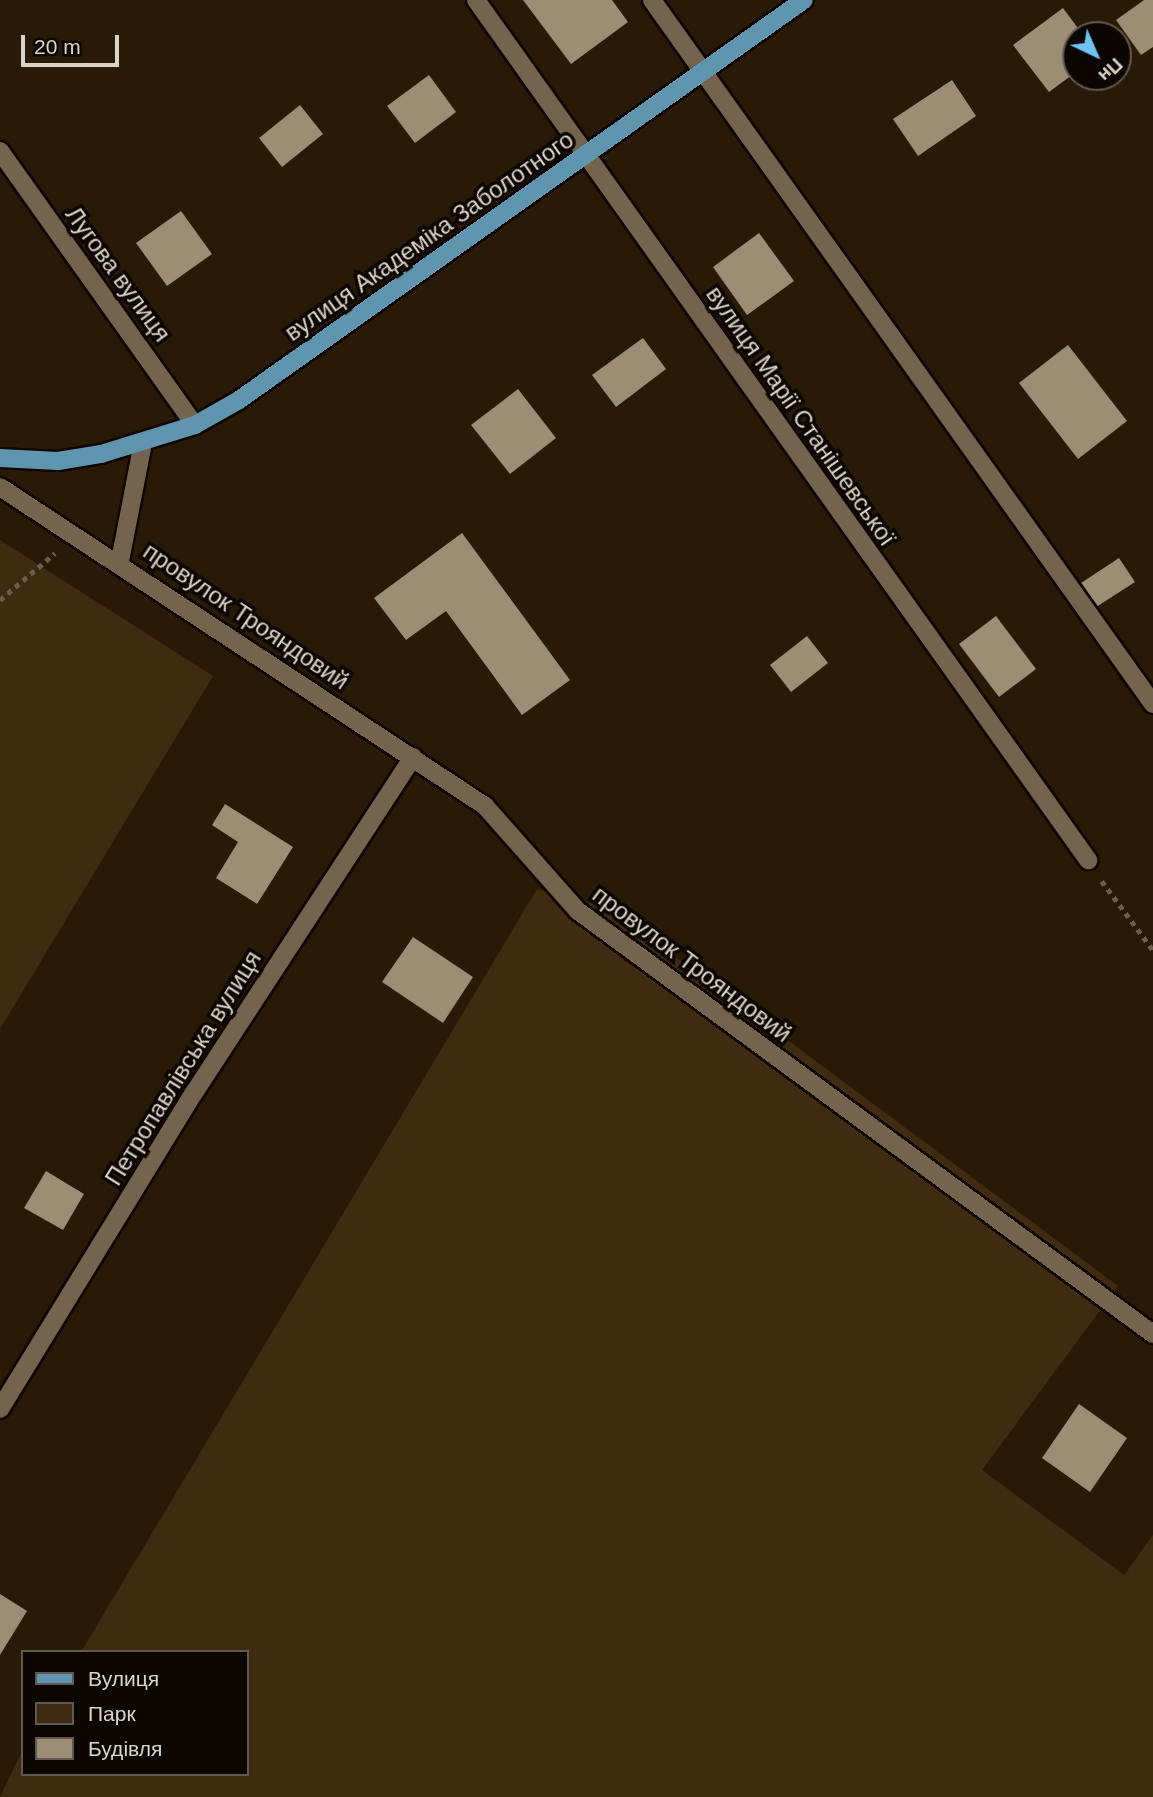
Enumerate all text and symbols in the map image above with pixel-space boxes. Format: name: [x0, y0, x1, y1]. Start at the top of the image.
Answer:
scale bar: [24, 21, 122, 65]
north arrow: [1062, 21, 1132, 91]
text: 20 m: [34, 35, 81, 58]
text: Пн: [1094, 54, 1127, 86]
street label: вулиця Академіка Заболотного: [279, 125, 579, 347]
street label: Лугова вулиця: [59, 201, 177, 347]
street label: вулиця Марії Станішевської: [700, 281, 902, 551]
street label: провулок Трояндовий: [138, 537, 354, 695]
street label: провулок Трояндовий: [587, 880, 797, 1048]
street label: Петропавлівська вулиця: [99, 945, 267, 1191]
legend: [21, 1650, 248, 1776]
text: Вулиця: [88, 1667, 159, 1690]
text: Парк: [88, 1702, 136, 1725]
text: Будівля: [88, 1737, 162, 1760]

